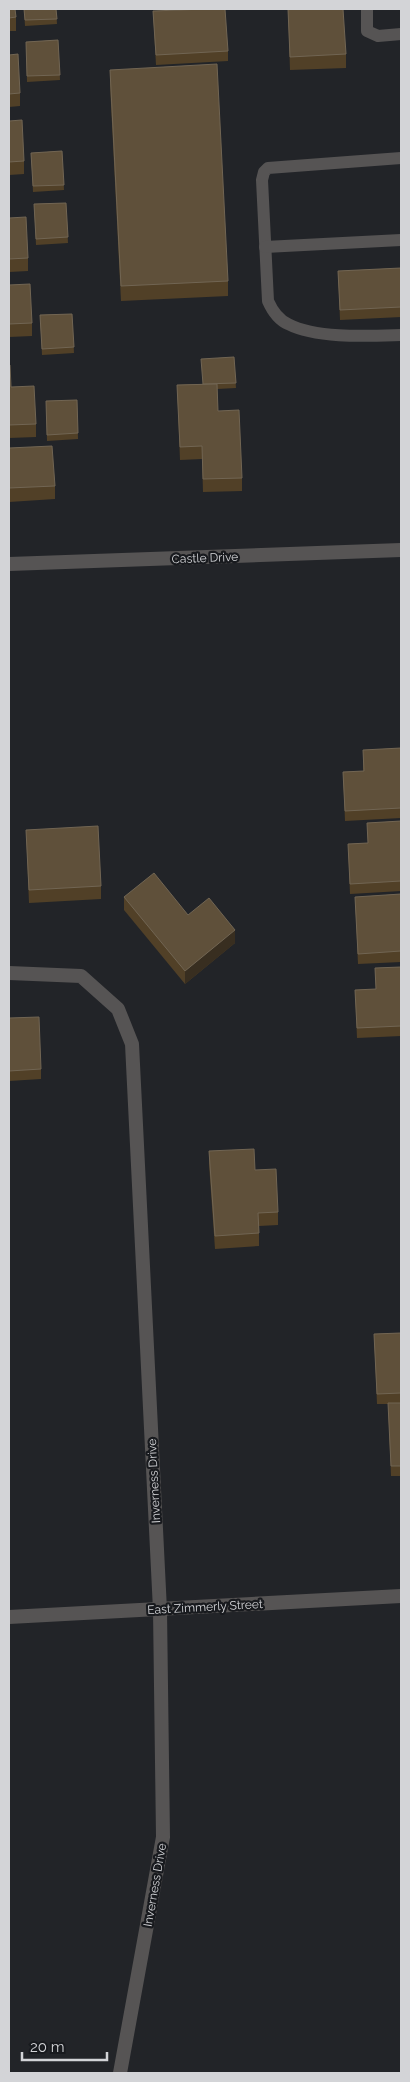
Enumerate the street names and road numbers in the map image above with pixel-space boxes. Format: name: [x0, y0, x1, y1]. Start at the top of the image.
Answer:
street label: Castle Drive: [171, 550, 239, 566]
street label: Inverness Drive: [145, 1438, 163, 1524]
street label: East Zimmerly Street: [147, 1597, 263, 1617]
street label: Inverness Drive: [141, 1842, 169, 1928]

